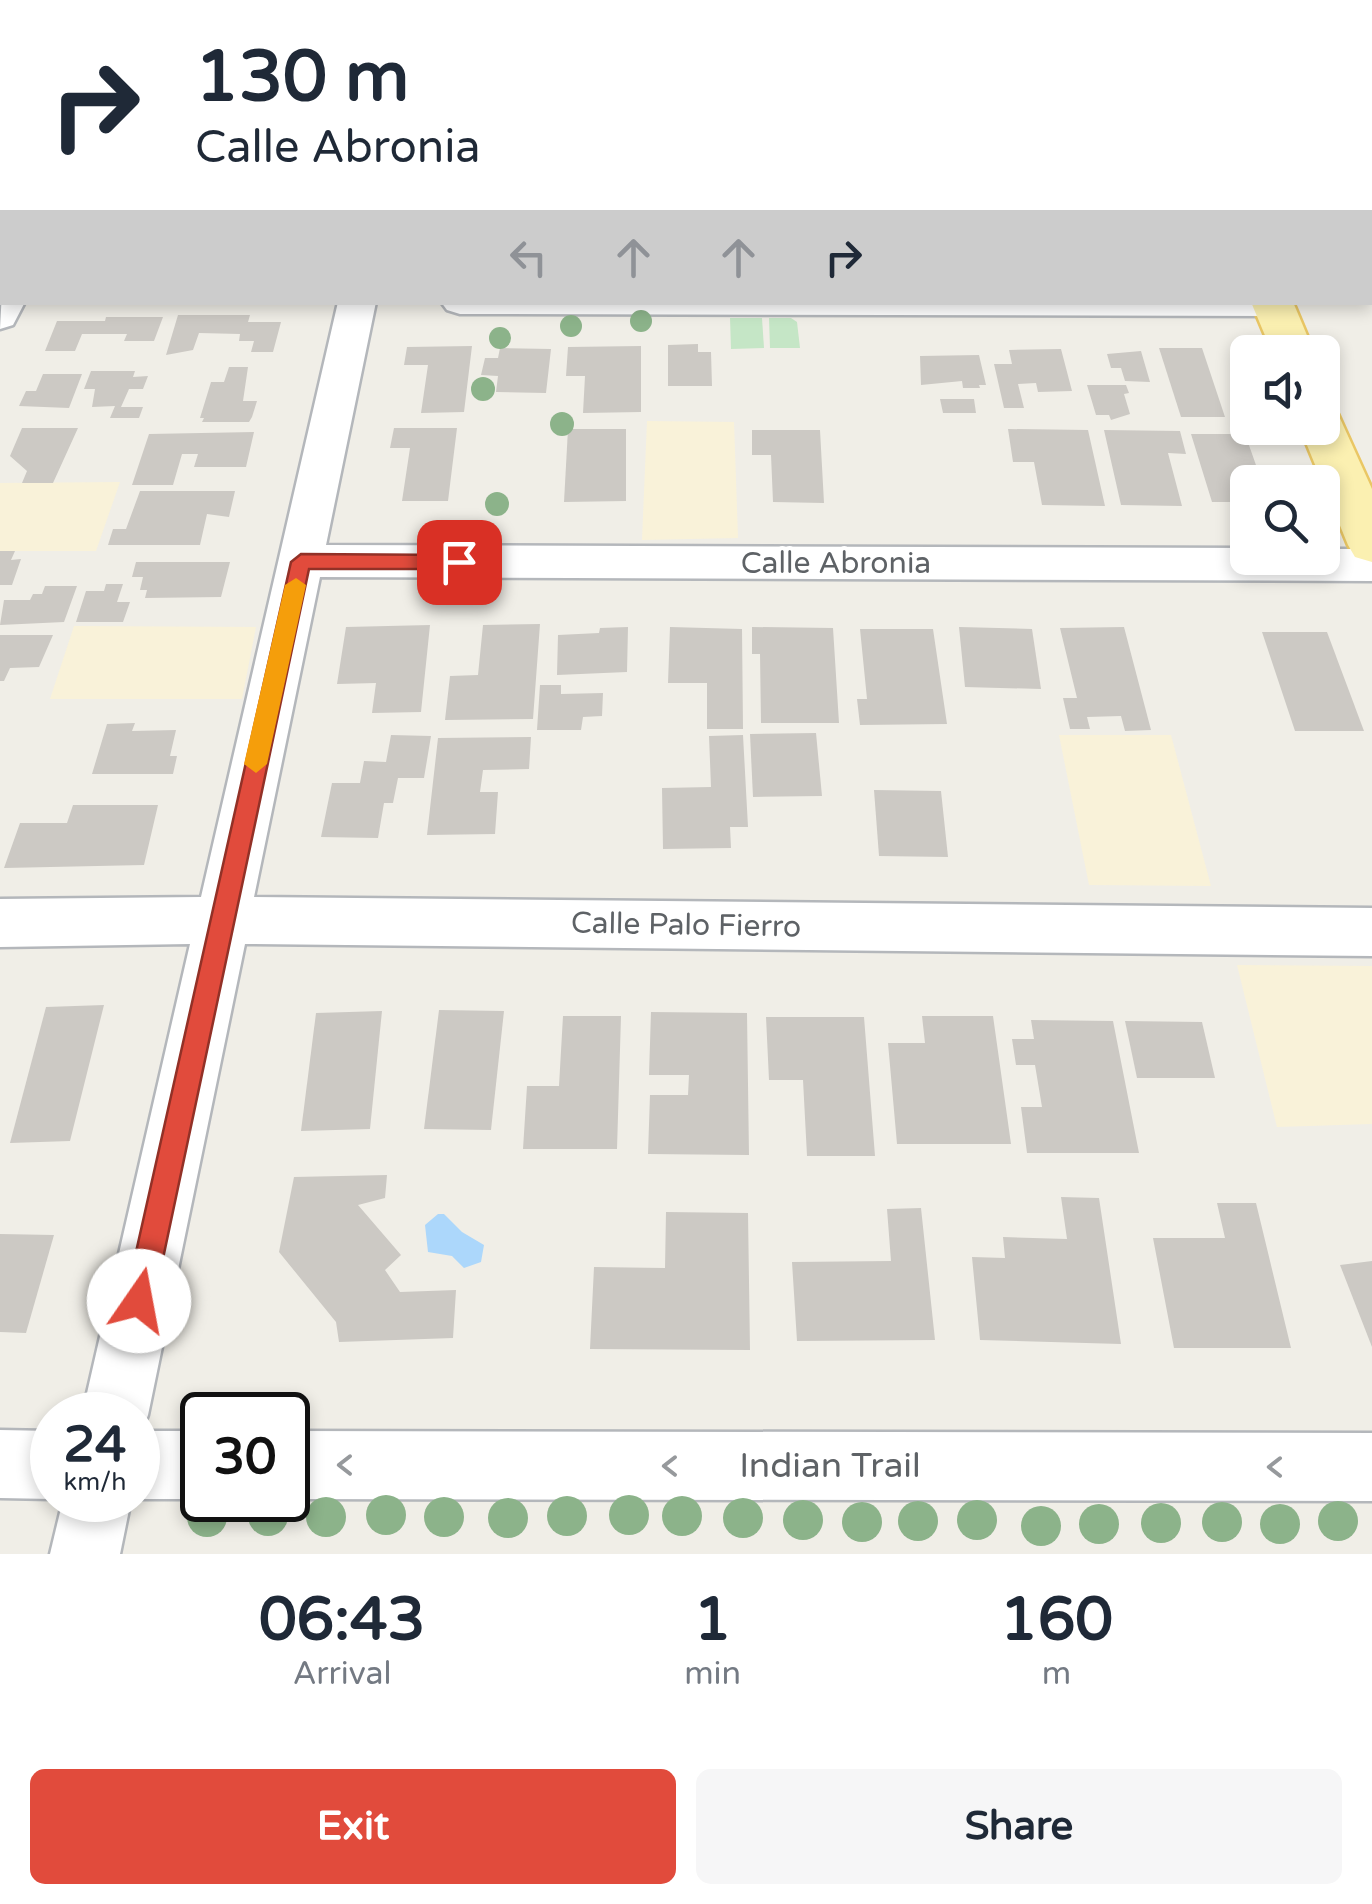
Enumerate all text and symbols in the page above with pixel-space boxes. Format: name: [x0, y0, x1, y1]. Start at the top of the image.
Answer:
text: 130 m: [195, 36, 409, 120]
icon: right: [30, 40, 160, 170]
text: Calle Abronia: [195, 121, 481, 175]
icon: left: [501, 230, 556, 285]
icon: ahead: [606, 230, 661, 285]
icon: ahead: [711, 230, 766, 285]
icon: right: [816, 230, 871, 285]
map controls: [1230, 335, 1340, 575]
button: sound: [1230, 335, 1340, 445]
button: search: [1230, 465, 1340, 575]
pin: [417, 520, 502, 605]
icon: arrive: [432, 535, 487, 590]
street label: Calle Abronia: [741, 545, 931, 582]
street label: Calle Palo Fierro: [571, 904, 801, 946]
position arrow: [87, 1249, 191, 1353]
speed limit sign: 30: [180, 1392, 310, 1522]
text: 24: [64, 1415, 126, 1475]
street label: Indian Trail: [739, 1445, 921, 1487]
one-way arrow: [336, 1454, 352, 1476]
one-way arrow: [661, 1455, 676, 1477]
one-way arrow: [1266, 1456, 1282, 1478]
text: km/h: [64, 1467, 126, 1497]
text: 06:43: [259, 1584, 425, 1656]
text: 1: [694, 1584, 731, 1656]
text: 160: [1000, 1584, 1113, 1656]
text: Arrival: [293, 1655, 392, 1693]
text: min: [684, 1655, 741, 1693]
text: m: [1042, 1655, 1071, 1693]
button: Exit: [30, 1769, 676, 1884]
button: Share: [696, 1769, 1342, 1884]

